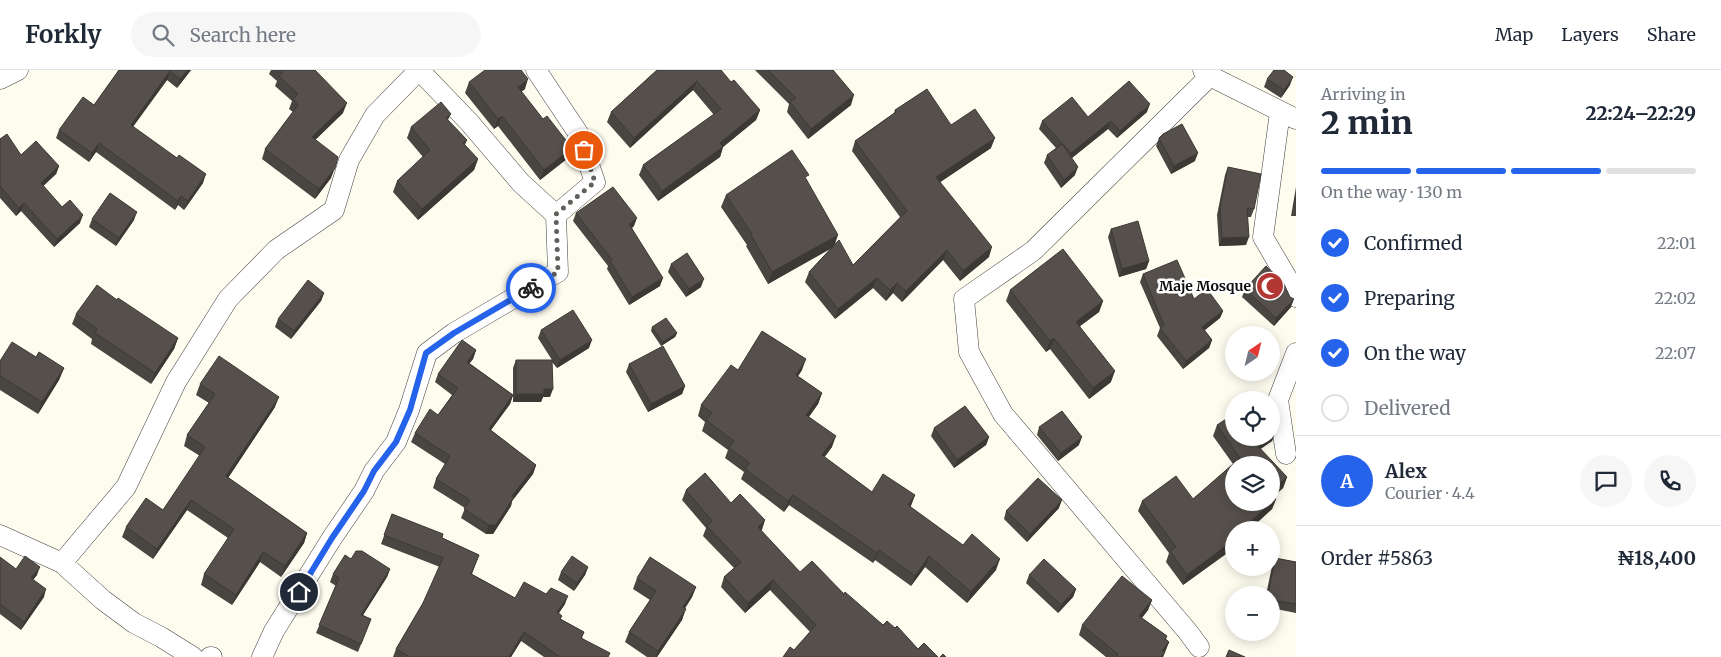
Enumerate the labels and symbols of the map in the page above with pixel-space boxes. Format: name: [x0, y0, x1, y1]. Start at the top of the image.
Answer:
pin: [563, 129, 605, 171]
courier: [506, 263, 556, 313]
mosque icon: Maje Mosque: [1255, 271, 1285, 301]
place label: Maje Mosque: [1159, 277, 1251, 295]
north arrow: [1225, 326, 1280, 381]
pin: [278, 571, 320, 613]

